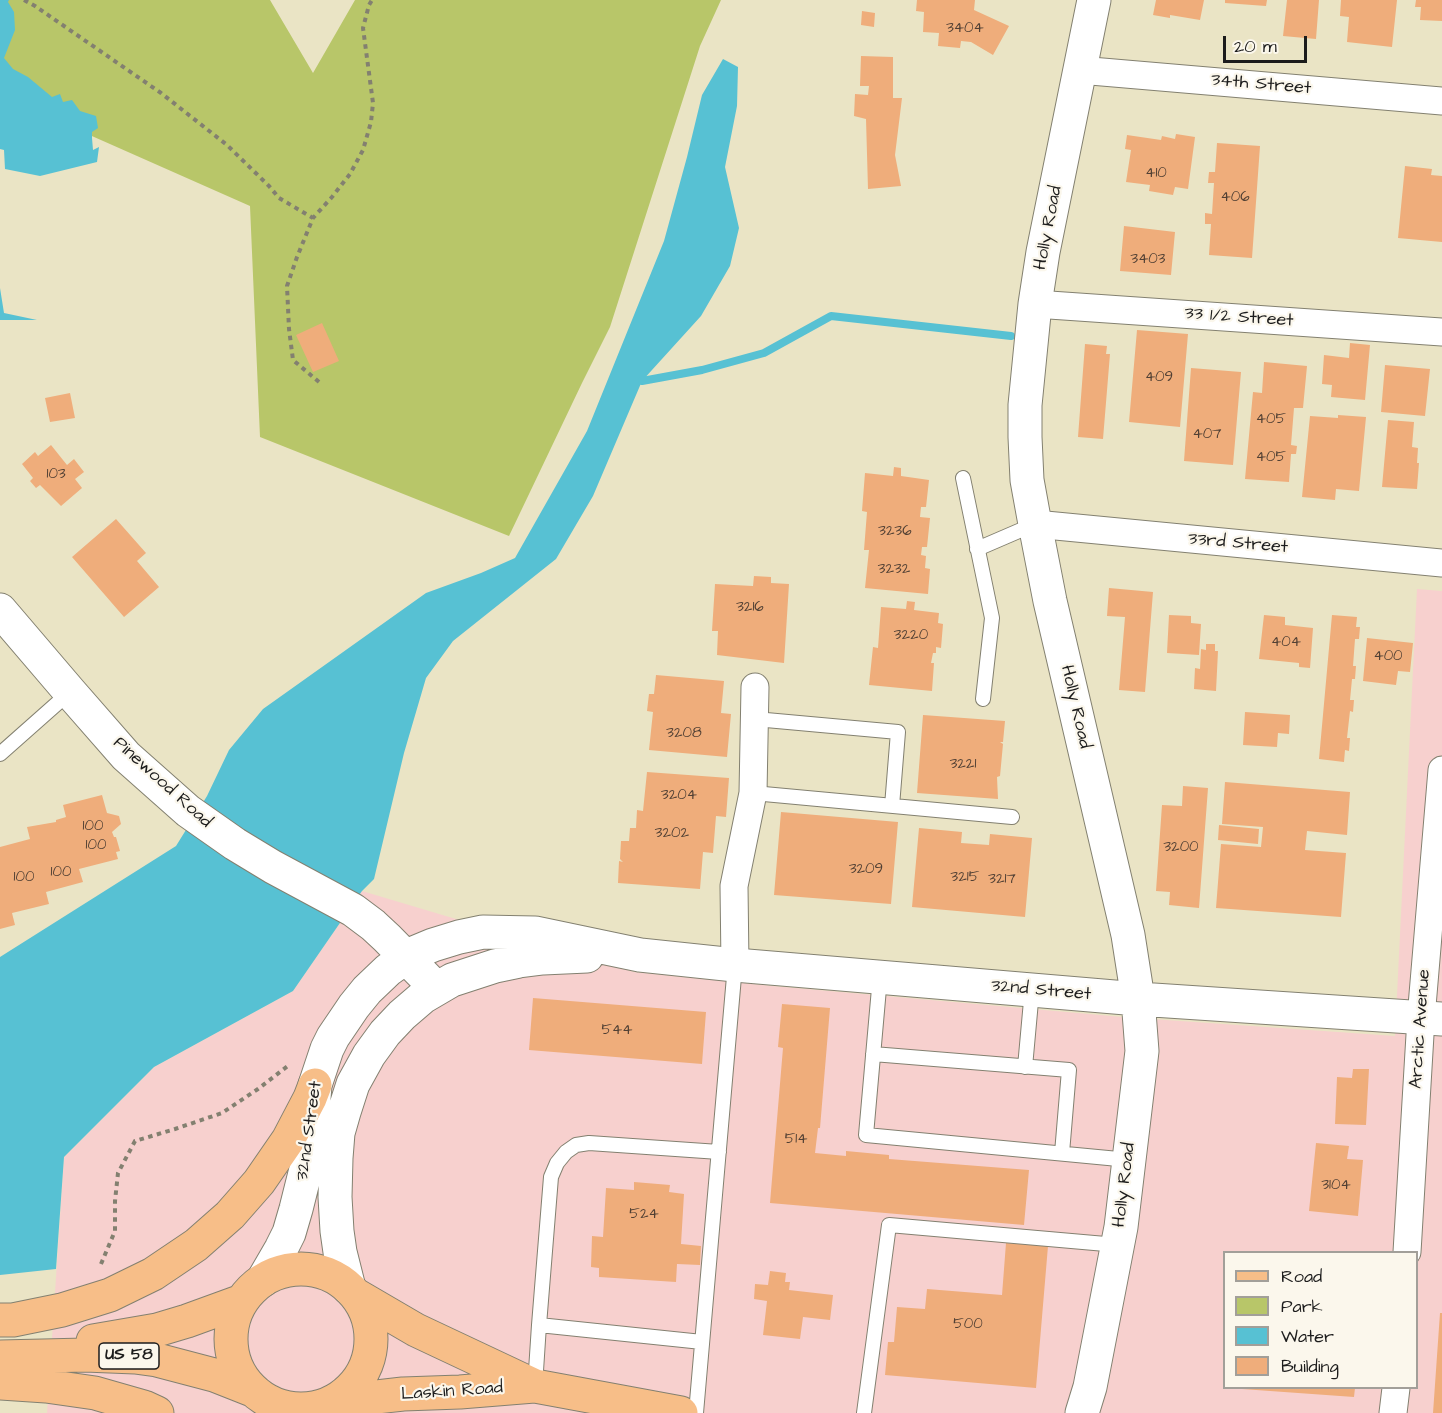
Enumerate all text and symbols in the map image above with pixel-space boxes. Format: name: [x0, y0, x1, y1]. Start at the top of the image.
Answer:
house number: 3404: [946, 20, 984, 38]
scale bar: [1226, 24, 1310, 62]
text: 20 m: [1234, 34, 1277, 59]
street label: 34th Street: [1210, 70, 1312, 100]
house number: 410: [1145, 165, 1167, 183]
street label: Holly Road: [1030, 184, 1068, 272]
house number: 406: [1220, 189, 1250, 207]
house number: 3403: [1131, 251, 1165, 269]
street label: 33 1/2 Street: [1184, 303, 1294, 333]
house number: 409: [1145, 369, 1173, 387]
house number: 405: [1256, 411, 1286, 429]
house number: 407: [1193, 426, 1221, 444]
house number: 405: [1256, 449, 1286, 467]
house number: 103: [46, 466, 66, 484]
house number: 3236: [878, 523, 912, 541]
street label: 33rd Street: [1187, 529, 1289, 559]
house number: 3232: [878, 561, 910, 579]
house number: 3216: [736, 599, 764, 617]
house number: 3220: [894, 627, 928, 645]
house number: 404: [1271, 634, 1301, 652]
house number: 400: [1373, 648, 1403, 666]
street label: Holly Road: [1055, 663, 1095, 751]
house number: 3208: [666, 725, 702, 743]
street label: Pinewood Road: [108, 733, 216, 833]
house number: 3221: [950, 756, 976, 774]
house number: 3204: [661, 787, 697, 805]
house number: 100: [83, 818, 103, 836]
house number: 3202: [655, 825, 689, 843]
house number: 100: [86, 837, 106, 855]
house number: 3200: [1163, 839, 1199, 857]
house number: 3209: [849, 861, 883, 879]
house number: 100: [51, 864, 71, 882]
house number: 100: [14, 869, 34, 887]
house number: 3215: [951, 869, 979, 887]
house number: 3217: [988, 871, 1016, 889]
street label: Arctic Avenue: [1406, 968, 1436, 1090]
street label: 32nd Street: [990, 976, 1092, 1006]
house number: 544: [601, 1022, 633, 1040]
street label: 32nd Street: [292, 1080, 328, 1182]
house number: 514: [785, 1131, 807, 1149]
street label: Holly Road: [1109, 1141, 1141, 1229]
house number: 3104: [1321, 1177, 1351, 1195]
house number: 524: [629, 1206, 659, 1224]
legend: [1223, 1251, 1418, 1389]
text: Road: [1281, 1264, 1322, 1289]
text: Park: [1281, 1294, 1323, 1319]
house number: 500: [953, 1316, 983, 1334]
text: Water: [1281, 1324, 1334, 1349]
road number: US 58: [99, 1343, 159, 1369]
text: Building: [1281, 1354, 1339, 1379]
street label: Laskin Road: [400, 1378, 504, 1406]

